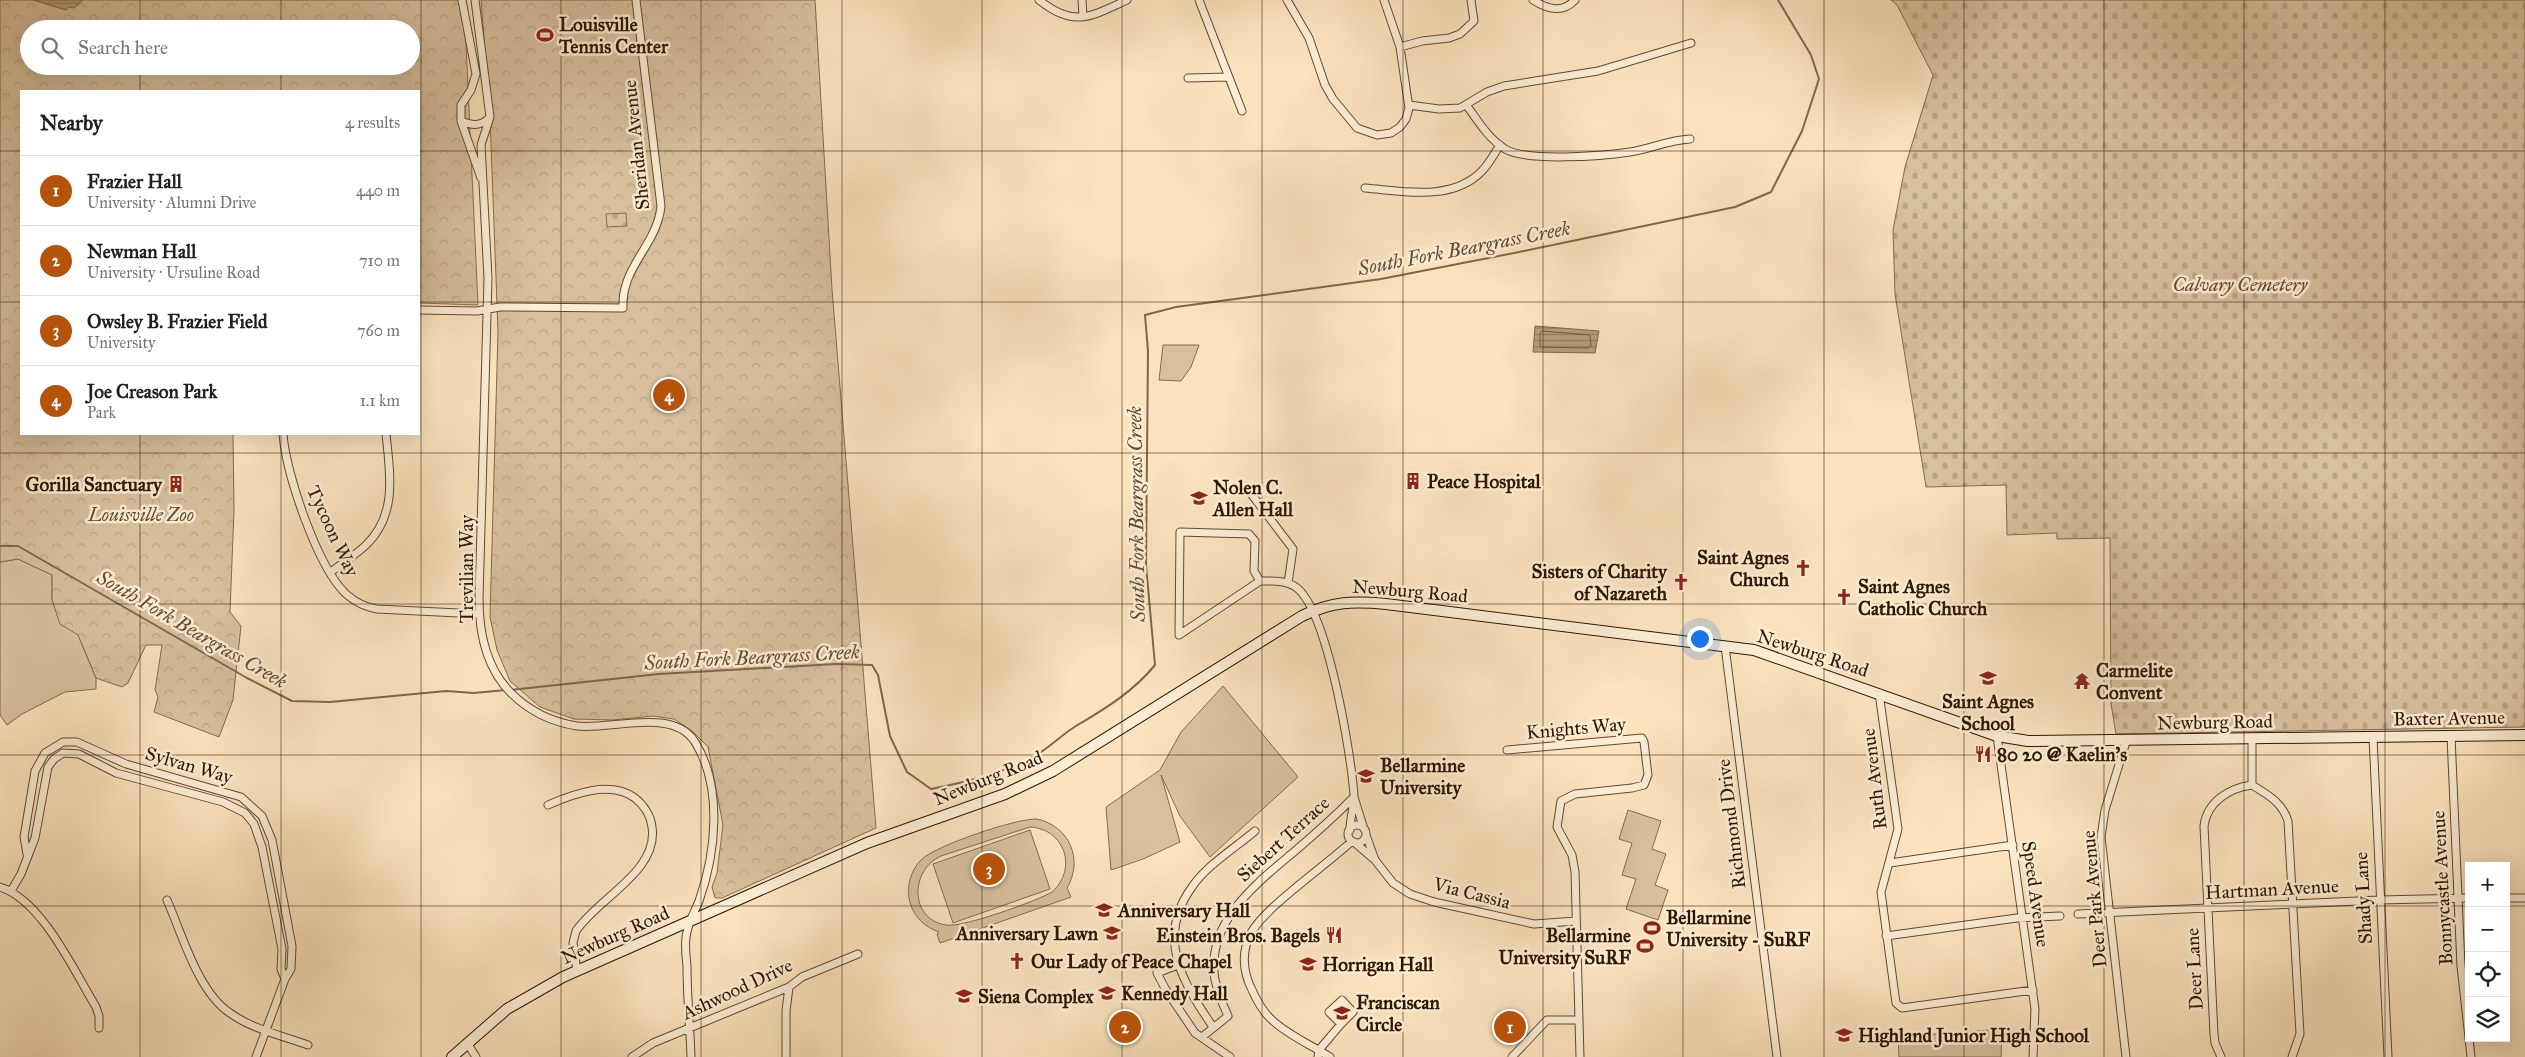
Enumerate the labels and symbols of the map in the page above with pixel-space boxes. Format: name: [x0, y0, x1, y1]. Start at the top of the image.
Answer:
place label: Louisville Tennis Center: [558, 13, 669, 58]
sports icon: Louisville Tennis Center: [535, 25, 555, 45]
street label: Sheridan Avenue: [618, 79, 654, 211]
water label: South Fork Beargrass Creek: [1355, 216, 1572, 281]
park label: Calvary Cemetery: [2173, 273, 2308, 296]
pin: 4: [653, 376, 685, 414]
water label: South Fork Beargrass Creek: [1122, 406, 1150, 623]
place label: Peace Hospital: [1427, 470, 1542, 494]
building icon: Peace Hospital: [1403, 471, 1423, 491]
place label: Gorilla Sanctuary: [26, 473, 163, 497]
building icon: Gorilla Sanctuary: [166, 474, 186, 494]
place label: Nolen C. Allen Hall: [1211, 476, 1294, 521]
street label: Tycoon Way: [302, 482, 364, 581]
school or university icon: Nolen C. Allen Hall: [1189, 488, 1209, 508]
park label: Louisville Zoo: [87, 503, 194, 526]
street label: Trevilian Way: [455, 514, 478, 623]
place label: Saint Agnes Church: [1697, 546, 1789, 591]
church icon: Saint Agnes Church: [1793, 558, 1813, 578]
place label: Sisters of Charity of Nazareth: [1532, 560, 1668, 605]
water label: South Fork Beargrass Creek: [92, 564, 291, 693]
church icon: Sisters of Charity of Nazareth: [1671, 572, 1691, 592]
street label: Newburg Road: [1351, 574, 1469, 609]
place label: Saint Agnes Catholic Church: [1858, 575, 1988, 620]
church icon: Saint Agnes Catholic Church: [1834, 587, 1854, 607]
street label: Newburg Road: [1754, 624, 1872, 683]
your location: [1687, 626, 1713, 652]
water label: South Fork Beargrass Creek: [643, 639, 860, 675]
place label: Carmelite Convent: [2096, 659, 2173, 704]
school or university icon: Saint Agnes School: [1978, 668, 1998, 688]
temple icon: Carmelite Convent: [2072, 671, 2092, 691]
place label: Saint Agnes School: [1942, 690, 2034, 735]
street label: Baxter Avenue: [2393, 706, 2505, 730]
street label: Newburg Road: [2157, 709, 2274, 736]
street label: Knights Way: [1525, 712, 1628, 745]
street label: Ruth Avenue: [1856, 727, 1892, 831]
street label: Sylvan Way: [143, 742, 236, 789]
place label: 80 20 @ Kaelin's: [1997, 743, 2127, 766]
restaurant icon: 80 20 @ Kaelin's: [1973, 744, 1993, 764]
street label: Newburg Road: [930, 745, 1047, 811]
place label: Bellarmine University: [1380, 754, 1465, 800]
street label: Richmond Drive: [1712, 758, 1750, 890]
school or university icon: Bellarmine University: [1356, 766, 1376, 786]
street label: Siebert Terrace: [1232, 791, 1334, 887]
street label: Bonnycastle Avenue: [2426, 810, 2458, 966]
street label: Deer Park Avenue: [2077, 829, 2111, 969]
street label: Speed Avenue: [2017, 839, 2055, 949]
pin: 3: [973, 850, 1005, 888]
street label: Shady Lane: [2349, 851, 2377, 945]
street label: Via Cassia: [1430, 872, 1514, 914]
street label: Hartman Avenue: [2205, 874, 2339, 904]
place label: Anniversary Hall: [1116, 899, 1251, 923]
school or university icon: Anniversary Hall: [1094, 900, 1114, 920]
street label: Newburg Road: [557, 901, 673, 970]
place label: Bellarmine University - SuRF: [1666, 906, 1811, 952]
sports icon: Bellarmine University - SuRF: [1642, 918, 1662, 938]
place label: Anniversary Lawn: [954, 922, 1099, 946]
school or university icon: Anniversary Lawn: [1102, 923, 1122, 943]
place label: Einstein Bros. Bagels: [1156, 924, 1320, 948]
place label: Bellarmine University SuRF: [1499, 924, 1632, 970]
restaurant icon: Einstein Bros. Bagels: [1324, 925, 1344, 945]
street label: Deer Lane: [2180, 927, 2208, 1011]
sports icon: Bellarmine University SuRF: [1635, 936, 1655, 956]
place label: Our Lady of Peace Chapel: [1031, 950, 1233, 974]
church icon: Our Lady of Peace Chapel: [1007, 951, 1027, 971]
street label: Ashwood Drive: [677, 953, 796, 1025]
place label: Horrigan Hall: [1322, 953, 1434, 977]
school or university icon: Horrigan Hall: [1298, 954, 1318, 974]
place label: Kennedy Hall: [1121, 982, 1229, 1006]
school or university icon: Kennedy Hall: [1097, 983, 1117, 1003]
place label: Siena Complex: [978, 985, 1094, 1009]
school or university icon: Siena Complex: [954, 986, 974, 1006]
place label: Franciscan Circle: [1356, 991, 1441, 1036]
school or university icon: Franciscan Circle: [1332, 1003, 1352, 1023]
pin: 2: [1109, 1008, 1141, 1046]
pin: 1: [1494, 1008, 1526, 1046]
place label: Highland Junior High School: [1858, 1024, 2090, 1048]
school or university icon: Highland Junior High School: [1834, 1025, 1854, 1045]

